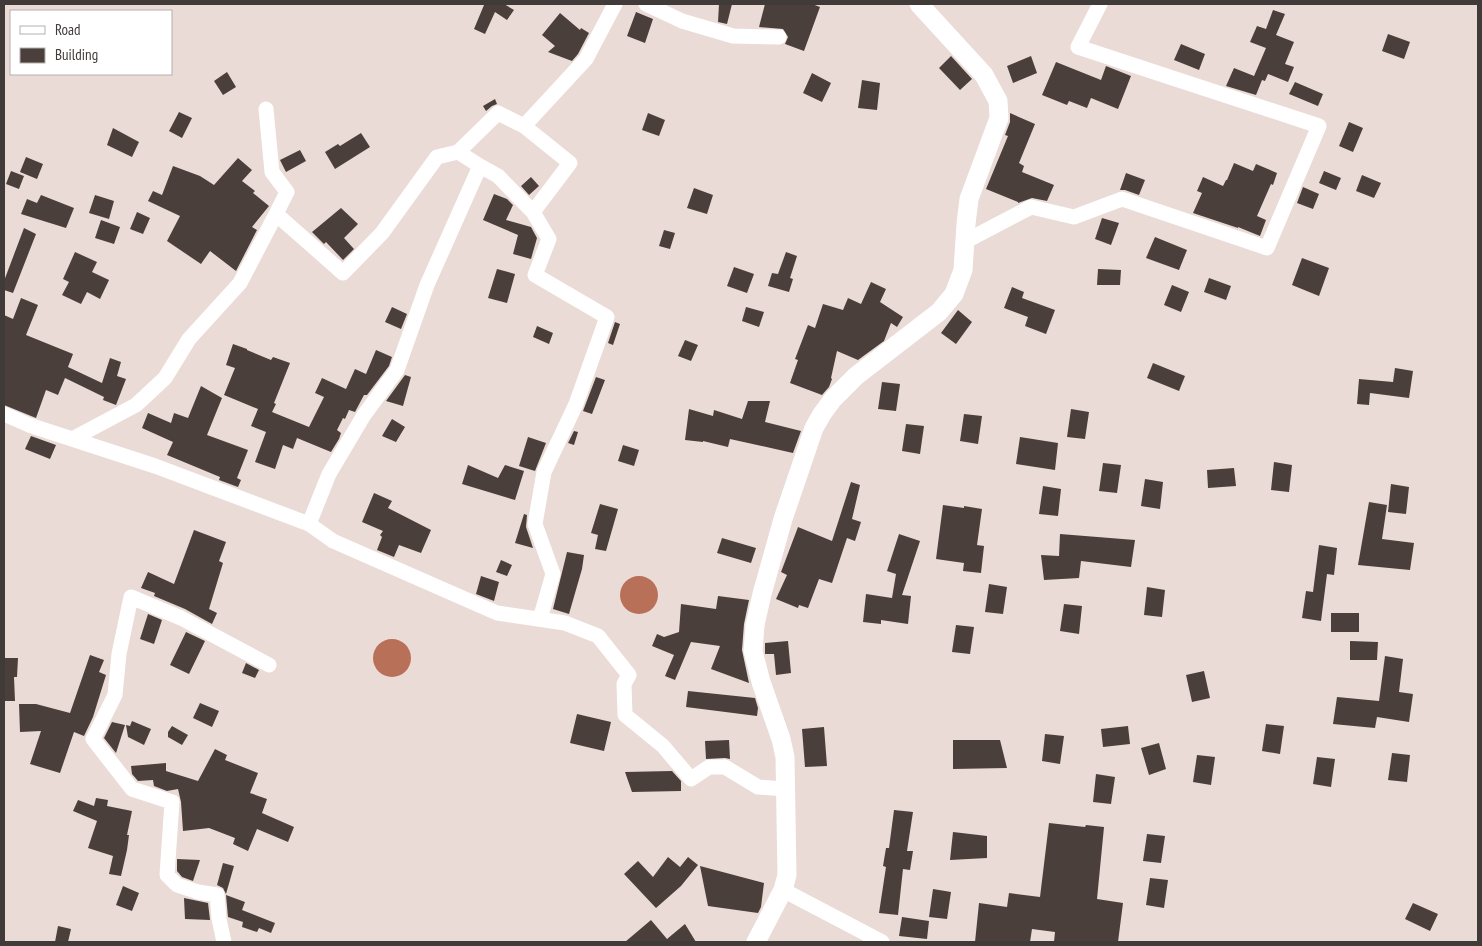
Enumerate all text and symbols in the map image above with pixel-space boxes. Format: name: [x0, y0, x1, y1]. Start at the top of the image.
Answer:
legend: [10, 10, 172, 75]
text: Road: [55, 20, 81, 39]
text: Building: [55, 45, 98, 64]

